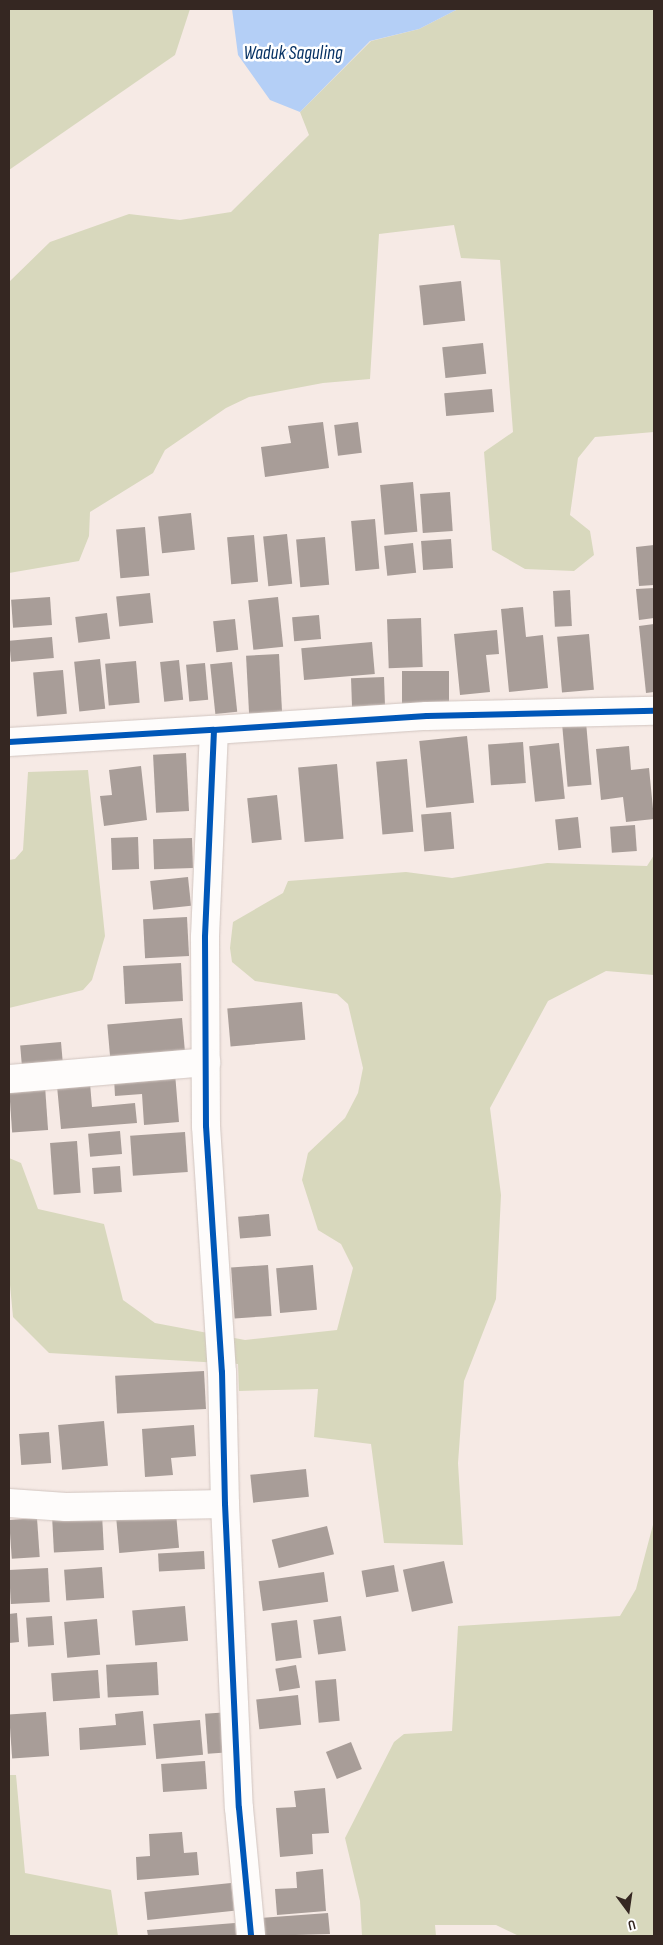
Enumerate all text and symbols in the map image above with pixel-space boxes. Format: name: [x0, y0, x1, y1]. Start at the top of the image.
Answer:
water label: Waduk Saguling: [243, 43, 343, 65]
north arrow: [603, 1885, 653, 1935]
text: U: [626, 1916, 637, 1934]

